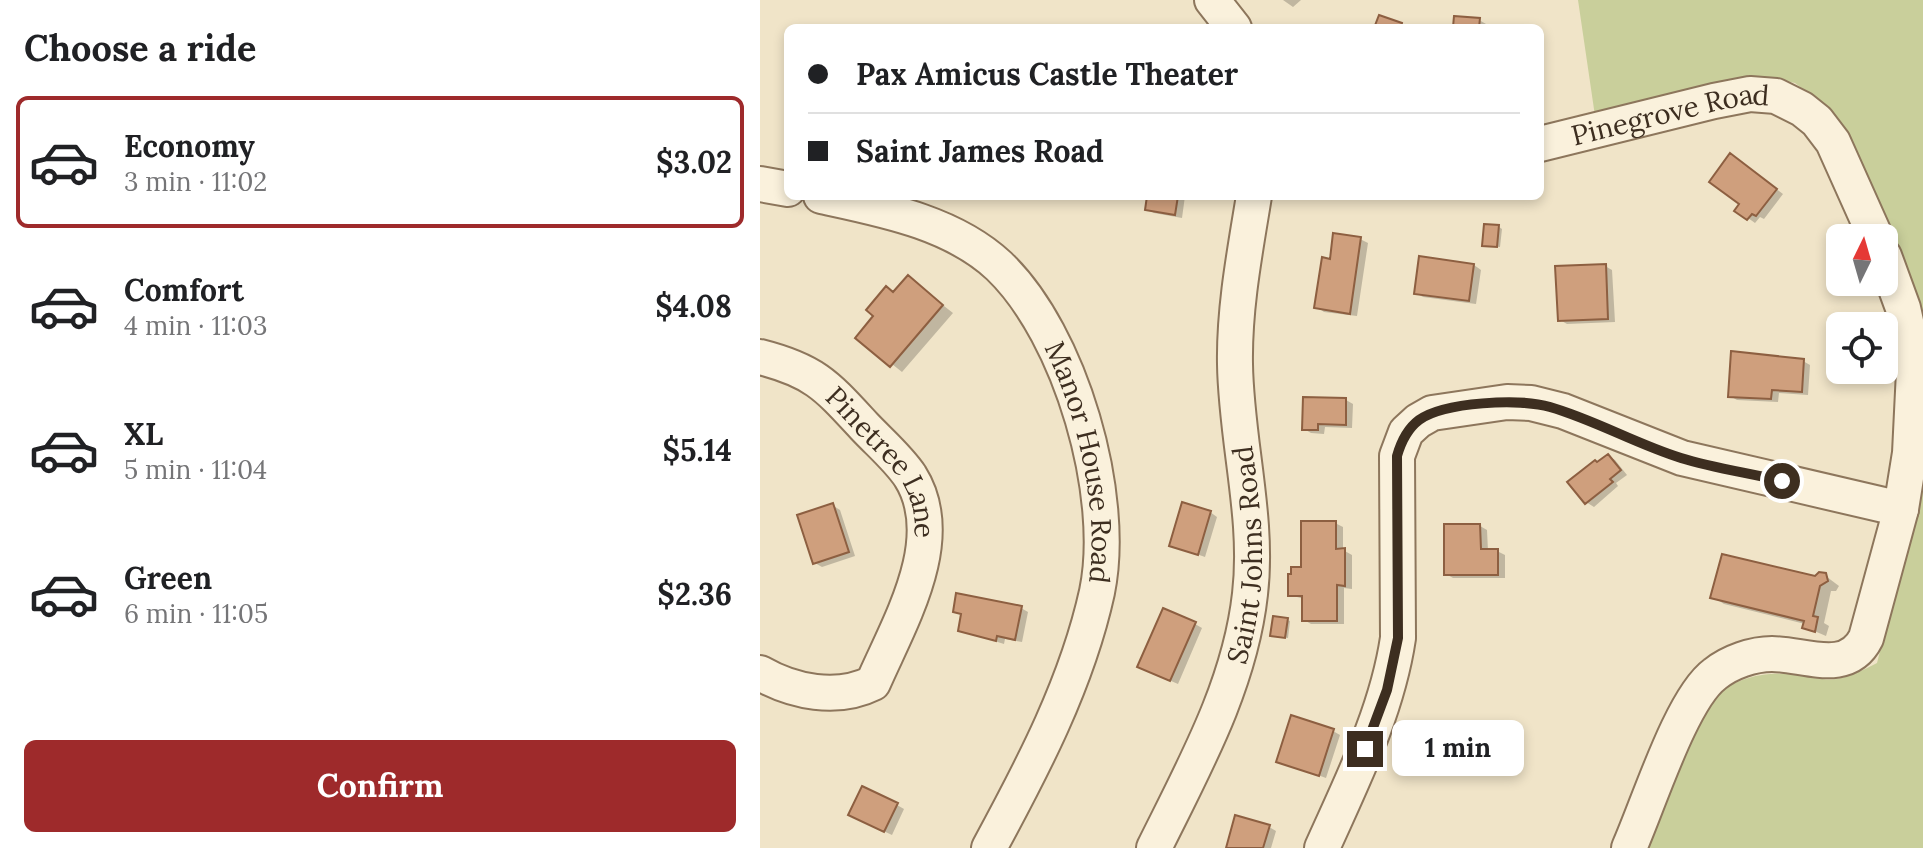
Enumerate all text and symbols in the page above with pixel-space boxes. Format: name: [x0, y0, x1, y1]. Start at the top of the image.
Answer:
text: Choose a ride: [24, 25, 256, 71]
text: Pax Amicus Castle Theater: [856, 55, 1238, 93]
street label: Pinegrove Road: [1568, 76, 1771, 154]
icon: car: [28, 126, 100, 198]
text: Economy: [124, 127, 255, 165]
text: Saint James Road: [856, 132, 1104, 170]
text: $3.02: [656, 143, 732, 181]
text: 3 min · 11:02: [124, 165, 267, 198]
north arrow: [1826, 224, 1898, 296]
map controls: [1826, 224, 1898, 384]
icon: car: [28, 270, 100, 342]
text: Comfort: [124, 271, 244, 309]
text: $4.08: [655, 287, 732, 325]
text: 4 min · 11:03: [124, 309, 268, 342]
button: locate: [1826, 312, 1898, 384]
street label: Manor House Road: [1037, 335, 1120, 585]
street label: Pinetree Lane: [818, 379, 943, 538]
icon: car: [28, 414, 100, 486]
text: XL: [124, 415, 163, 453]
text: $5.14: [663, 431, 732, 469]
street label: Saint Johns Road: [1218, 444, 1270, 668]
text: 5 min · 11:04: [124, 453, 267, 486]
route start: [1764, 463, 1800, 499]
icon: car: [28, 558, 100, 630]
text: Green: [124, 559, 212, 597]
text: $2.36: [657, 575, 732, 613]
text: 6 min · 11:05: [124, 597, 268, 630]
callout: 1 min: [1393, 721, 1525, 777]
route end: [1347, 731, 1383, 767]
text: 1 min: [1425, 731, 1491, 764]
button: Confirm: [24, 740, 736, 832]

